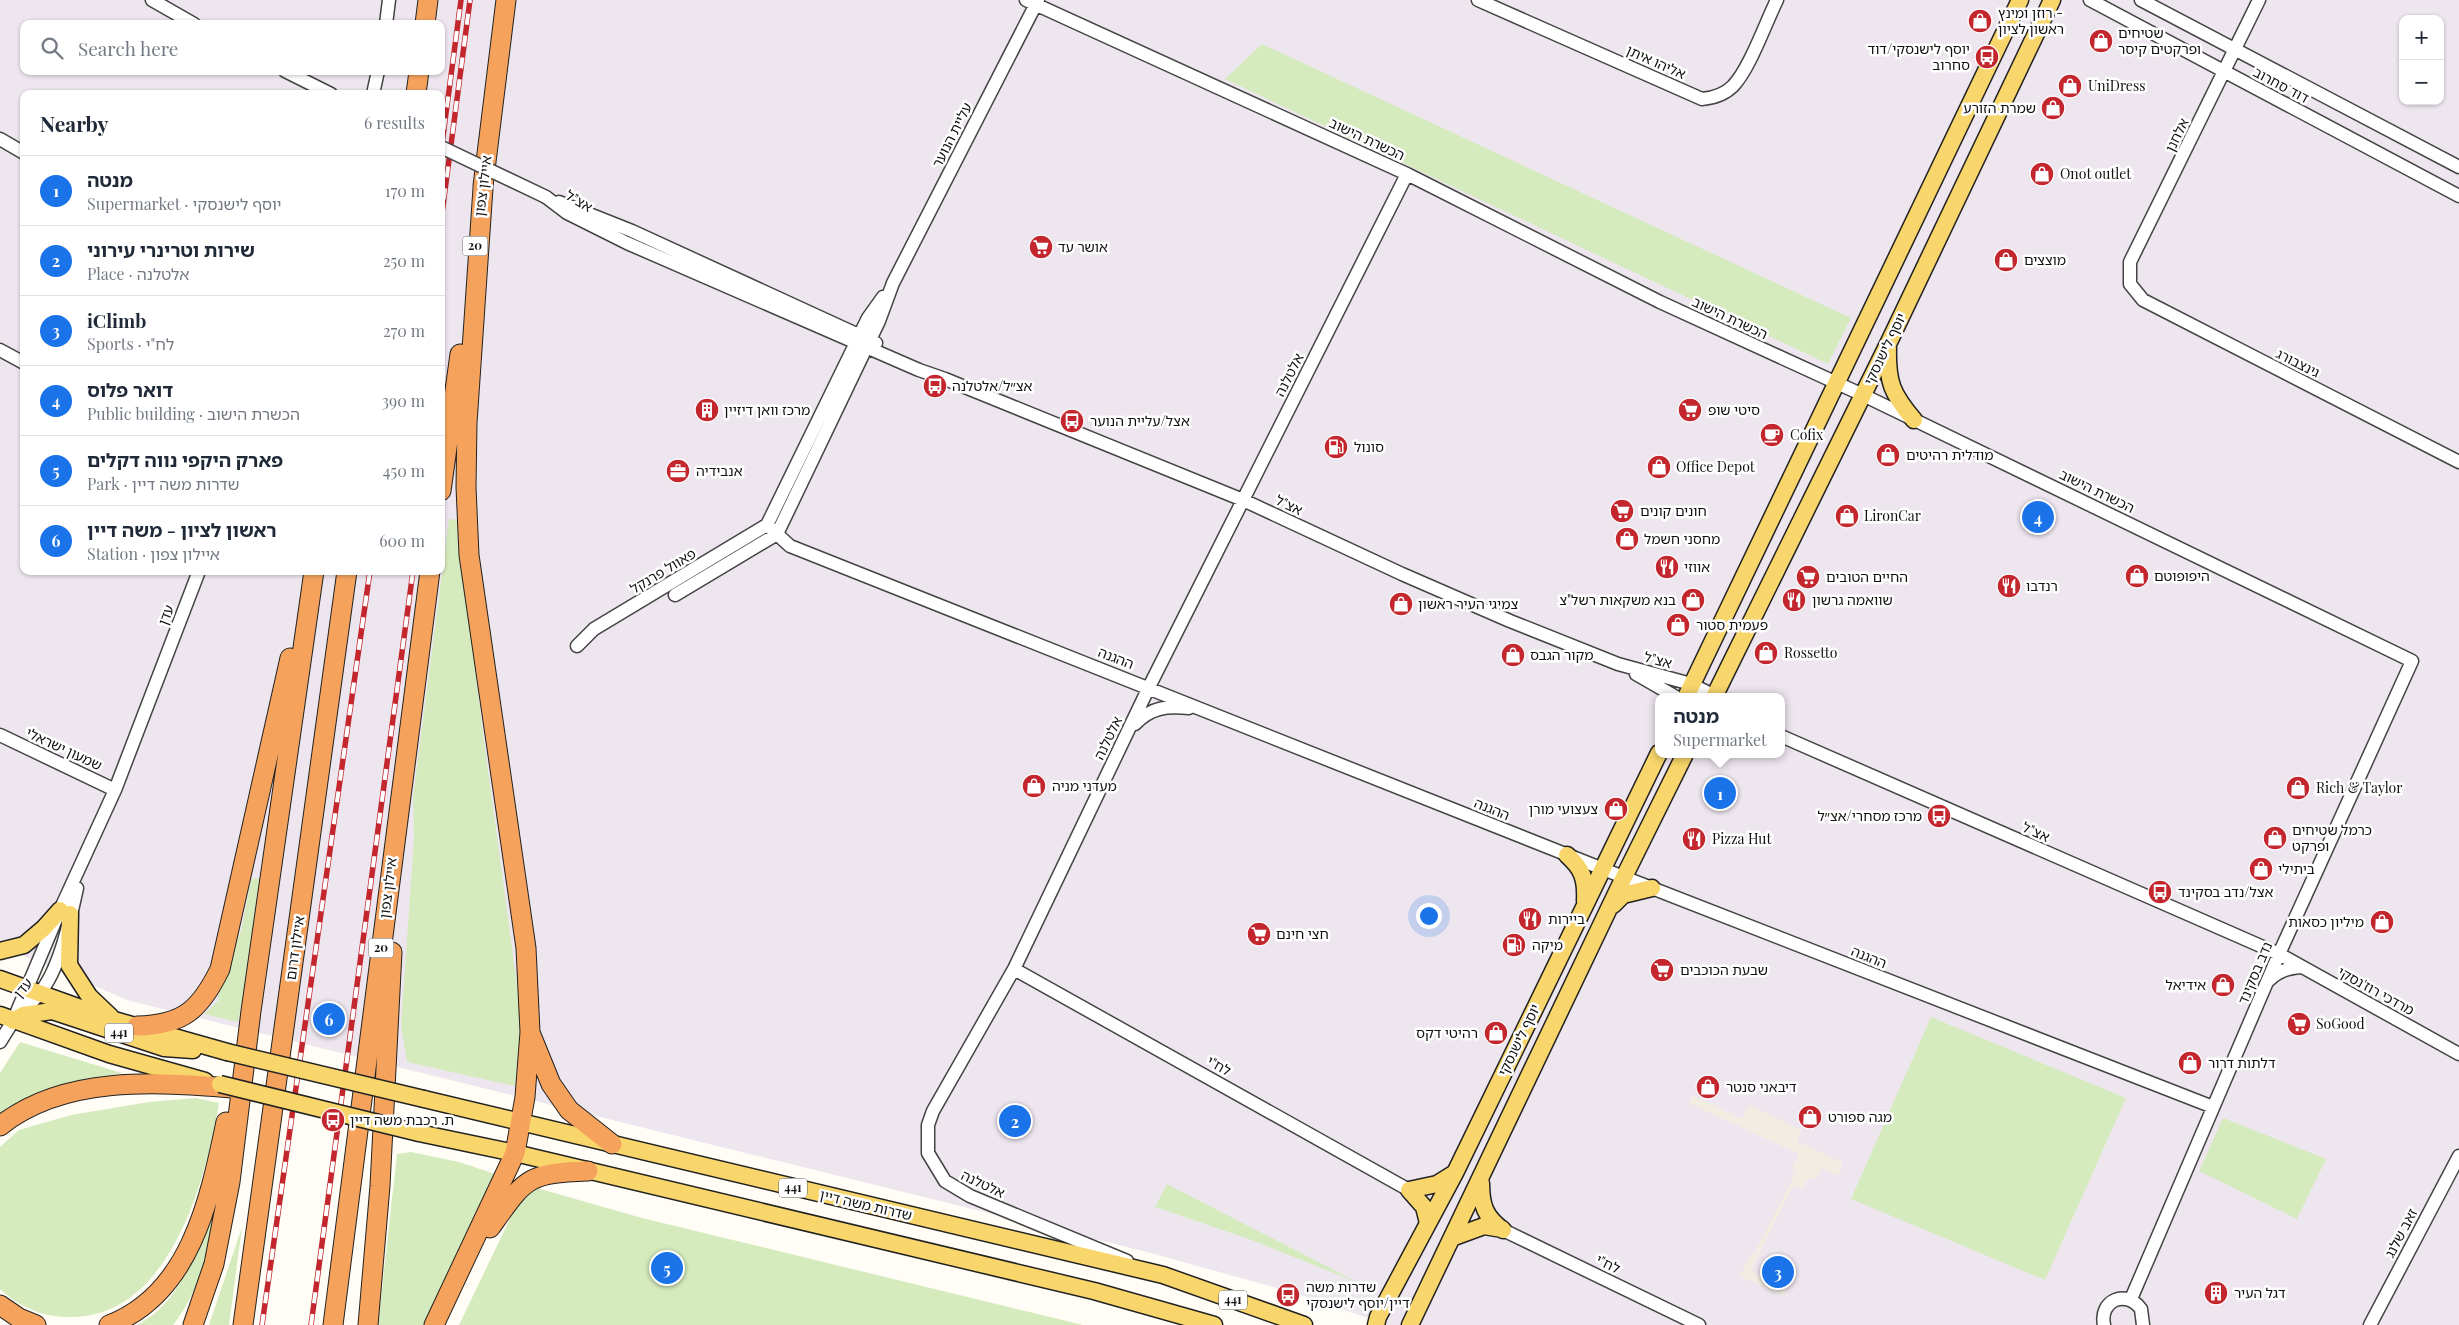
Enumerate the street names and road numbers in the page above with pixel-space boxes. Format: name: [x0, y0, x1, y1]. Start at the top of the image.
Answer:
street label: אליהו איתן: [1624, 40, 1689, 83]
street label: דוד סחרוב: [2250, 62, 2313, 107]
street label: עליית הנוער: [927, 99, 976, 171]
street label: הכשרת הישוב: [1326, 113, 1408, 164]
street label: אלחנן: [2160, 115, 2193, 155]
street label: איילון צפון: [469, 154, 496, 217]
street label: אצ"ל: [562, 185, 596, 216]
road number: 20: [462, 237, 488, 256]
street label: הכשרת הישוב: [1689, 292, 1771, 343]
street label: יוסף לישנסקי: [1859, 310, 1910, 388]
street label: גינצבורג: [2273, 344, 2323, 382]
street label: אלטלנה: [1270, 350, 1308, 400]
street label: הכשרת הישוב: [2056, 464, 2138, 517]
street label: אצ"ל: [1272, 490, 1306, 519]
street label: פאוול פרנקל: [626, 543, 699, 598]
street label: עדן: [153, 602, 178, 628]
street label: ההגנה: [1096, 642, 1137, 673]
street label: אצ"ל: [1642, 647, 1674, 672]
street label: אלטלנה: [1089, 713, 1126, 763]
street label: שמעון ישראלי: [23, 723, 105, 774]
street label: ההגנה: [1472, 793, 1513, 824]
street label: אצ"ל: [2019, 817, 2053, 846]
street label: איילון צפון: [374, 856, 401, 919]
street label: איילון דרום: [281, 915, 308, 981]
road number: 20: [368, 938, 394, 958]
street label: נדב בסקינד: [2233, 939, 2276, 1007]
street label: ההגנה: [1849, 941, 1890, 972]
street label: מרדכי רוז'נסקי: [2335, 962, 2418, 1019]
street label: עדן: [9, 974, 36, 1002]
street label: יוסף לישנסקי: [1493, 1001, 1544, 1079]
road number: 441: [105, 1024, 133, 1042]
street label: לח"י: [1204, 1051, 1235, 1080]
street label: אלטלנה: [958, 1165, 1008, 1202]
road number: 441: [779, 1178, 807, 1198]
street label: שדרות משה דיין: [818, 1185, 914, 1224]
street label: זאב שלנג: [2380, 1205, 2422, 1261]
street label: לח"י: [1593, 1250, 1624, 1278]
road number: 441: [1219, 1290, 1247, 1310]

